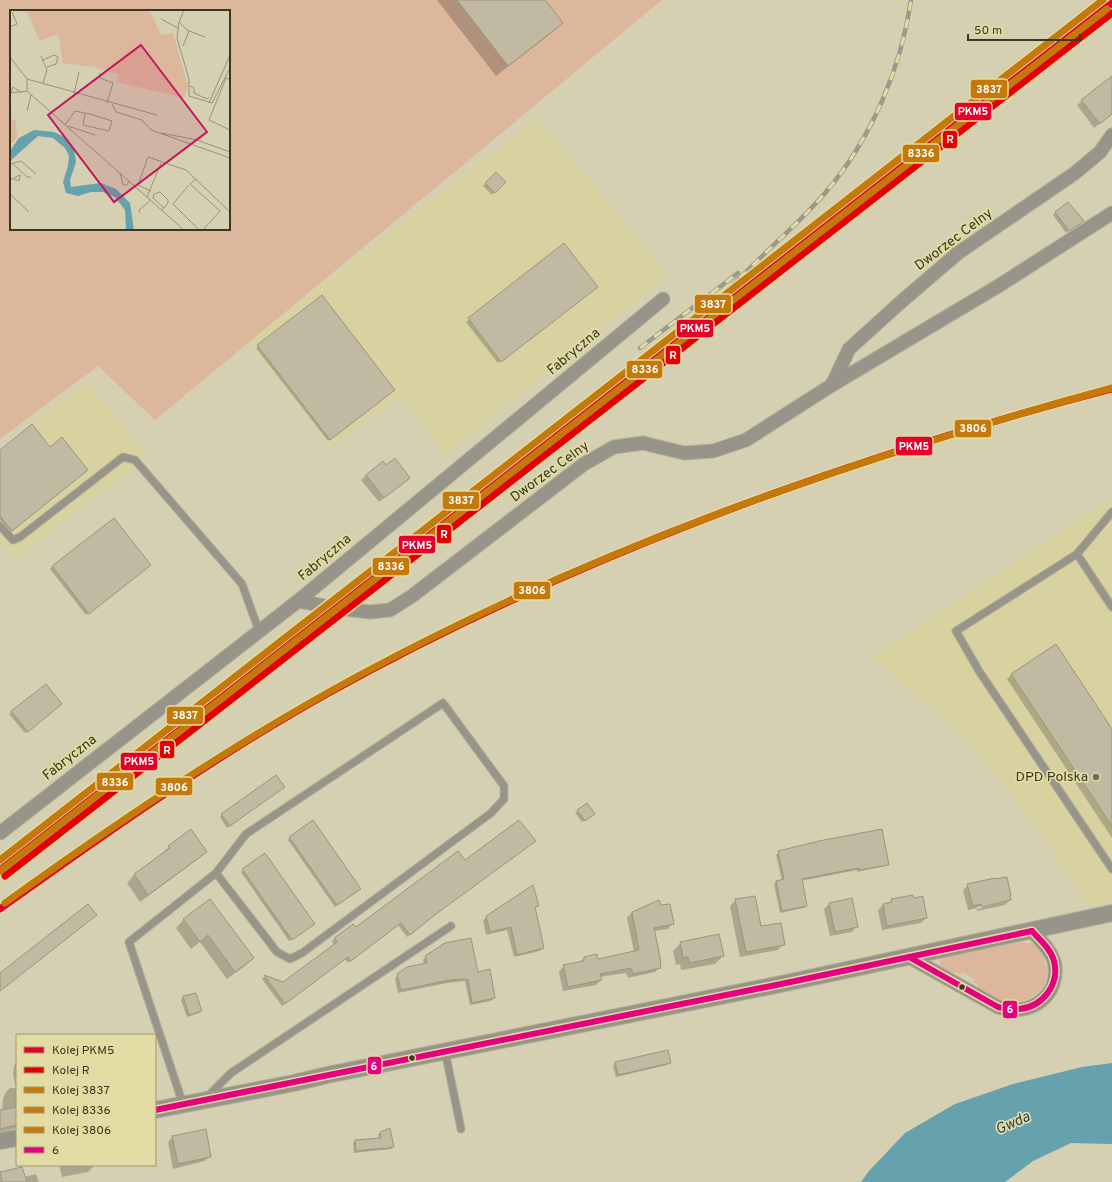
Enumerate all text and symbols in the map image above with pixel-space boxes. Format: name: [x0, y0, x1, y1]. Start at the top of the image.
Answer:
inset map: [10, 10, 230, 230]
scale bar: [968, 16, 1080, 42]
text: 50 m: [974, 23, 1002, 39]
line badge: 3837: [970, 79, 1008, 99]
text: 3837: [976, 83, 1002, 97]
line badge: PKM5: [954, 102, 992, 121]
text: PKM5: [958, 105, 988, 119]
line badge: R: [942, 130, 958, 149]
text: R: [946, 133, 954, 147]
line badge: 8336: [902, 144, 940, 163]
text: 8336: [908, 147, 935, 161]
street label: Dworzec Celny: [912, 205, 996, 275]
line badge: 3837: [694, 294, 732, 314]
text: 3837: [700, 298, 726, 312]
line badge: PKM5: [676, 319, 714, 338]
text: PKM5: [680, 322, 710, 336]
street label: Fabryczna: [544, 325, 604, 379]
line badge: R: [665, 345, 681, 365]
text: R: [669, 349, 677, 363]
line badge: 8336: [626, 360, 663, 379]
text: 8336: [632, 363, 659, 377]
line badge: 3806: [954, 419, 992, 438]
text: 3806: [959, 422, 987, 436]
line badge: PKM5: [895, 436, 933, 456]
street label: Dworzec Celny: [507, 438, 593, 506]
text: PKM5: [899, 440, 929, 454]
line badge: 3837: [442, 491, 480, 510]
text: 3837: [448, 494, 474, 508]
line badge: R: [436, 524, 452, 544]
text: R: [440, 528, 448, 542]
street label: Fabryczna: [295, 531, 355, 585]
line badge: PKM5: [398, 535, 436, 554]
text: PKM5: [402, 539, 432, 553]
line badge: 8336: [372, 557, 410, 576]
text: 8336: [378, 560, 405, 574]
line badge: 3806: [513, 581, 551, 600]
text: 3806: [518, 584, 546, 598]
line badge: 3837: [166, 706, 204, 725]
text: 3837: [172, 709, 198, 723]
street label: Fabryczna: [40, 732, 100, 784]
line badge: R: [159, 740, 175, 759]
text: R: [163, 744, 171, 758]
line badge: PKM5: [120, 752, 158, 771]
text: PKM5: [124, 755, 154, 769]
place label: DPD Polska: [1016, 769, 1088, 786]
line badge: 8336: [96, 772, 134, 791]
marker: DPD Polska: [1091, 772, 1101, 782]
text: 8336: [102, 776, 129, 790]
line badge: 3806: [155, 777, 193, 796]
text: 3806: [160, 781, 188, 795]
unlabelled marker: [957, 982, 967, 992]
line badge: 6: [1002, 1000, 1018, 1019]
text: 6: [1007, 1003, 1014, 1017]
legend: [16, 1034, 156, 1166]
text: Kolej PKM5: [52, 1043, 114, 1059]
unlabelled marker: [407, 1053, 417, 1063]
line badge: 6: [367, 1056, 382, 1075]
text: 6: [371, 1060, 378, 1074]
text: Kolej R: [52, 1063, 90, 1079]
text: Kolej 3837: [52, 1083, 110, 1099]
text: Kolej 8336: [52, 1103, 111, 1119]
water label: Gwda: [993, 1108, 1033, 1140]
text: Kolej 3806: [52, 1123, 111, 1139]
text: 6: [52, 1143, 59, 1159]

